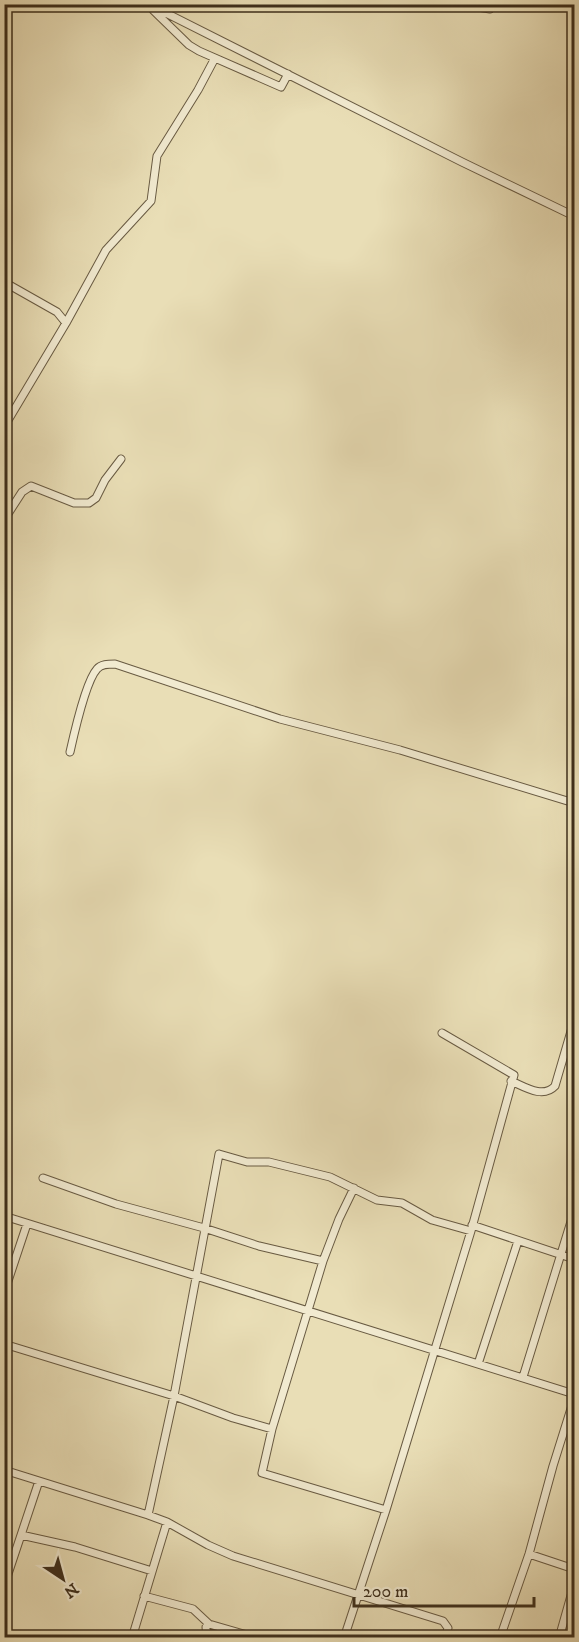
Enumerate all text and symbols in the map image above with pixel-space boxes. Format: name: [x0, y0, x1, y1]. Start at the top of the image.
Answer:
north arrow: [33, 1549, 93, 1609]
scale bar: [354, 1570, 534, 1608]
text: N: [60, 1578, 82, 1602]
text: 200 m: [363, 1581, 409, 1603]

